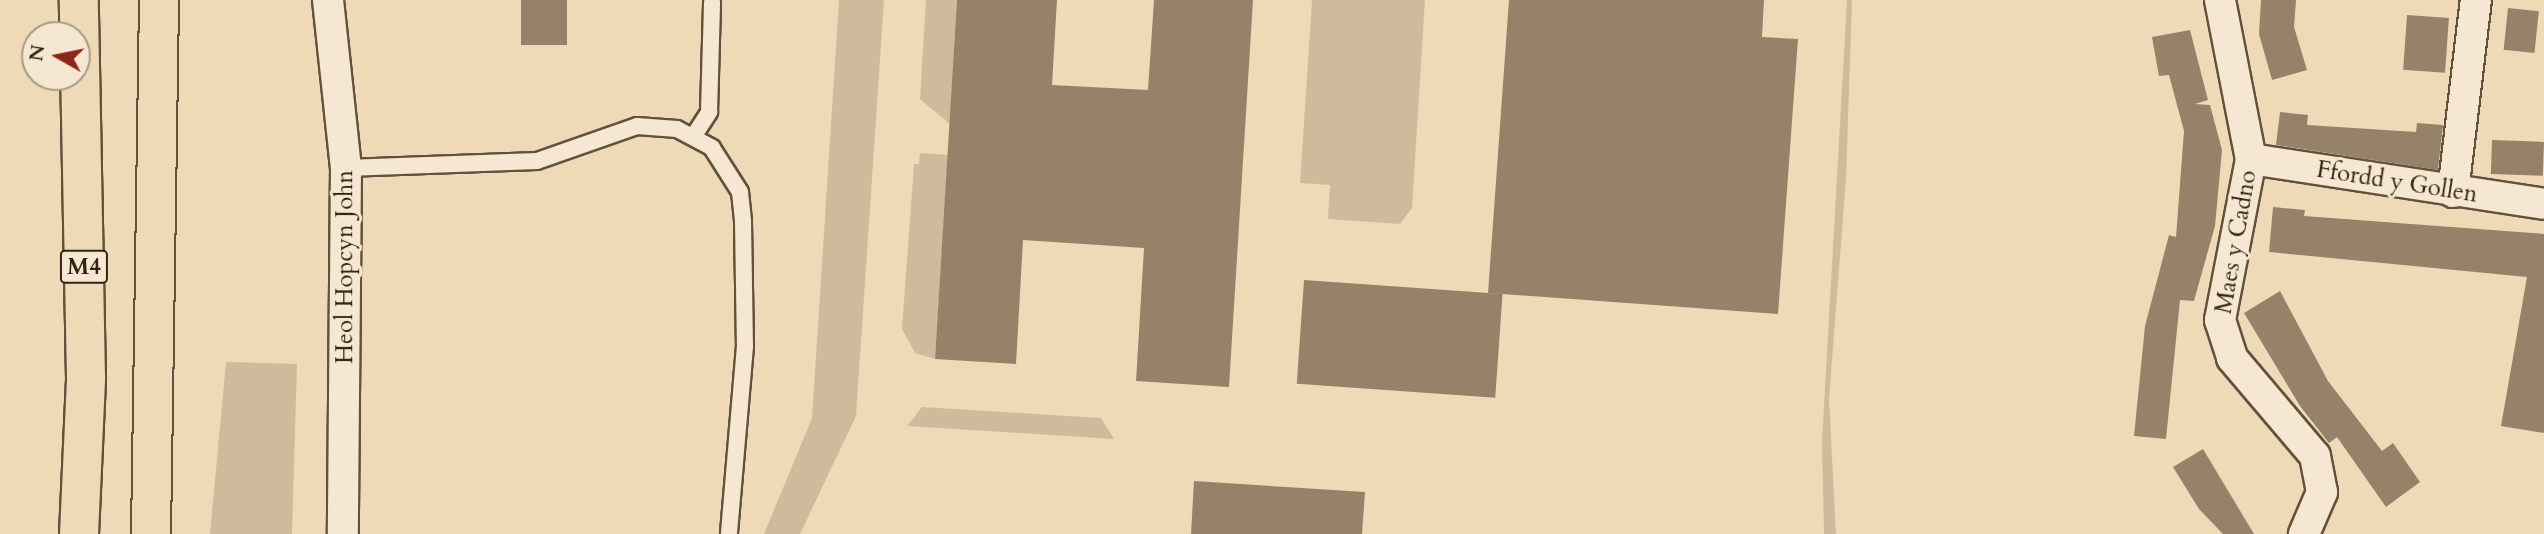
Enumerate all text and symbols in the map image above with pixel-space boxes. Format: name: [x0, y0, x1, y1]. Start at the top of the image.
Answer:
north arrow: [21, 21, 91, 91]
text: N: [23, 43, 51, 63]
street label: Ffordd y Gollen: [2314, 155, 2480, 209]
street label: Maes y Cadno: [2209, 168, 2263, 316]
street label: Heol Hopcyn John: [331, 170, 359, 364]
road number: M4: [60, 248, 108, 286]

